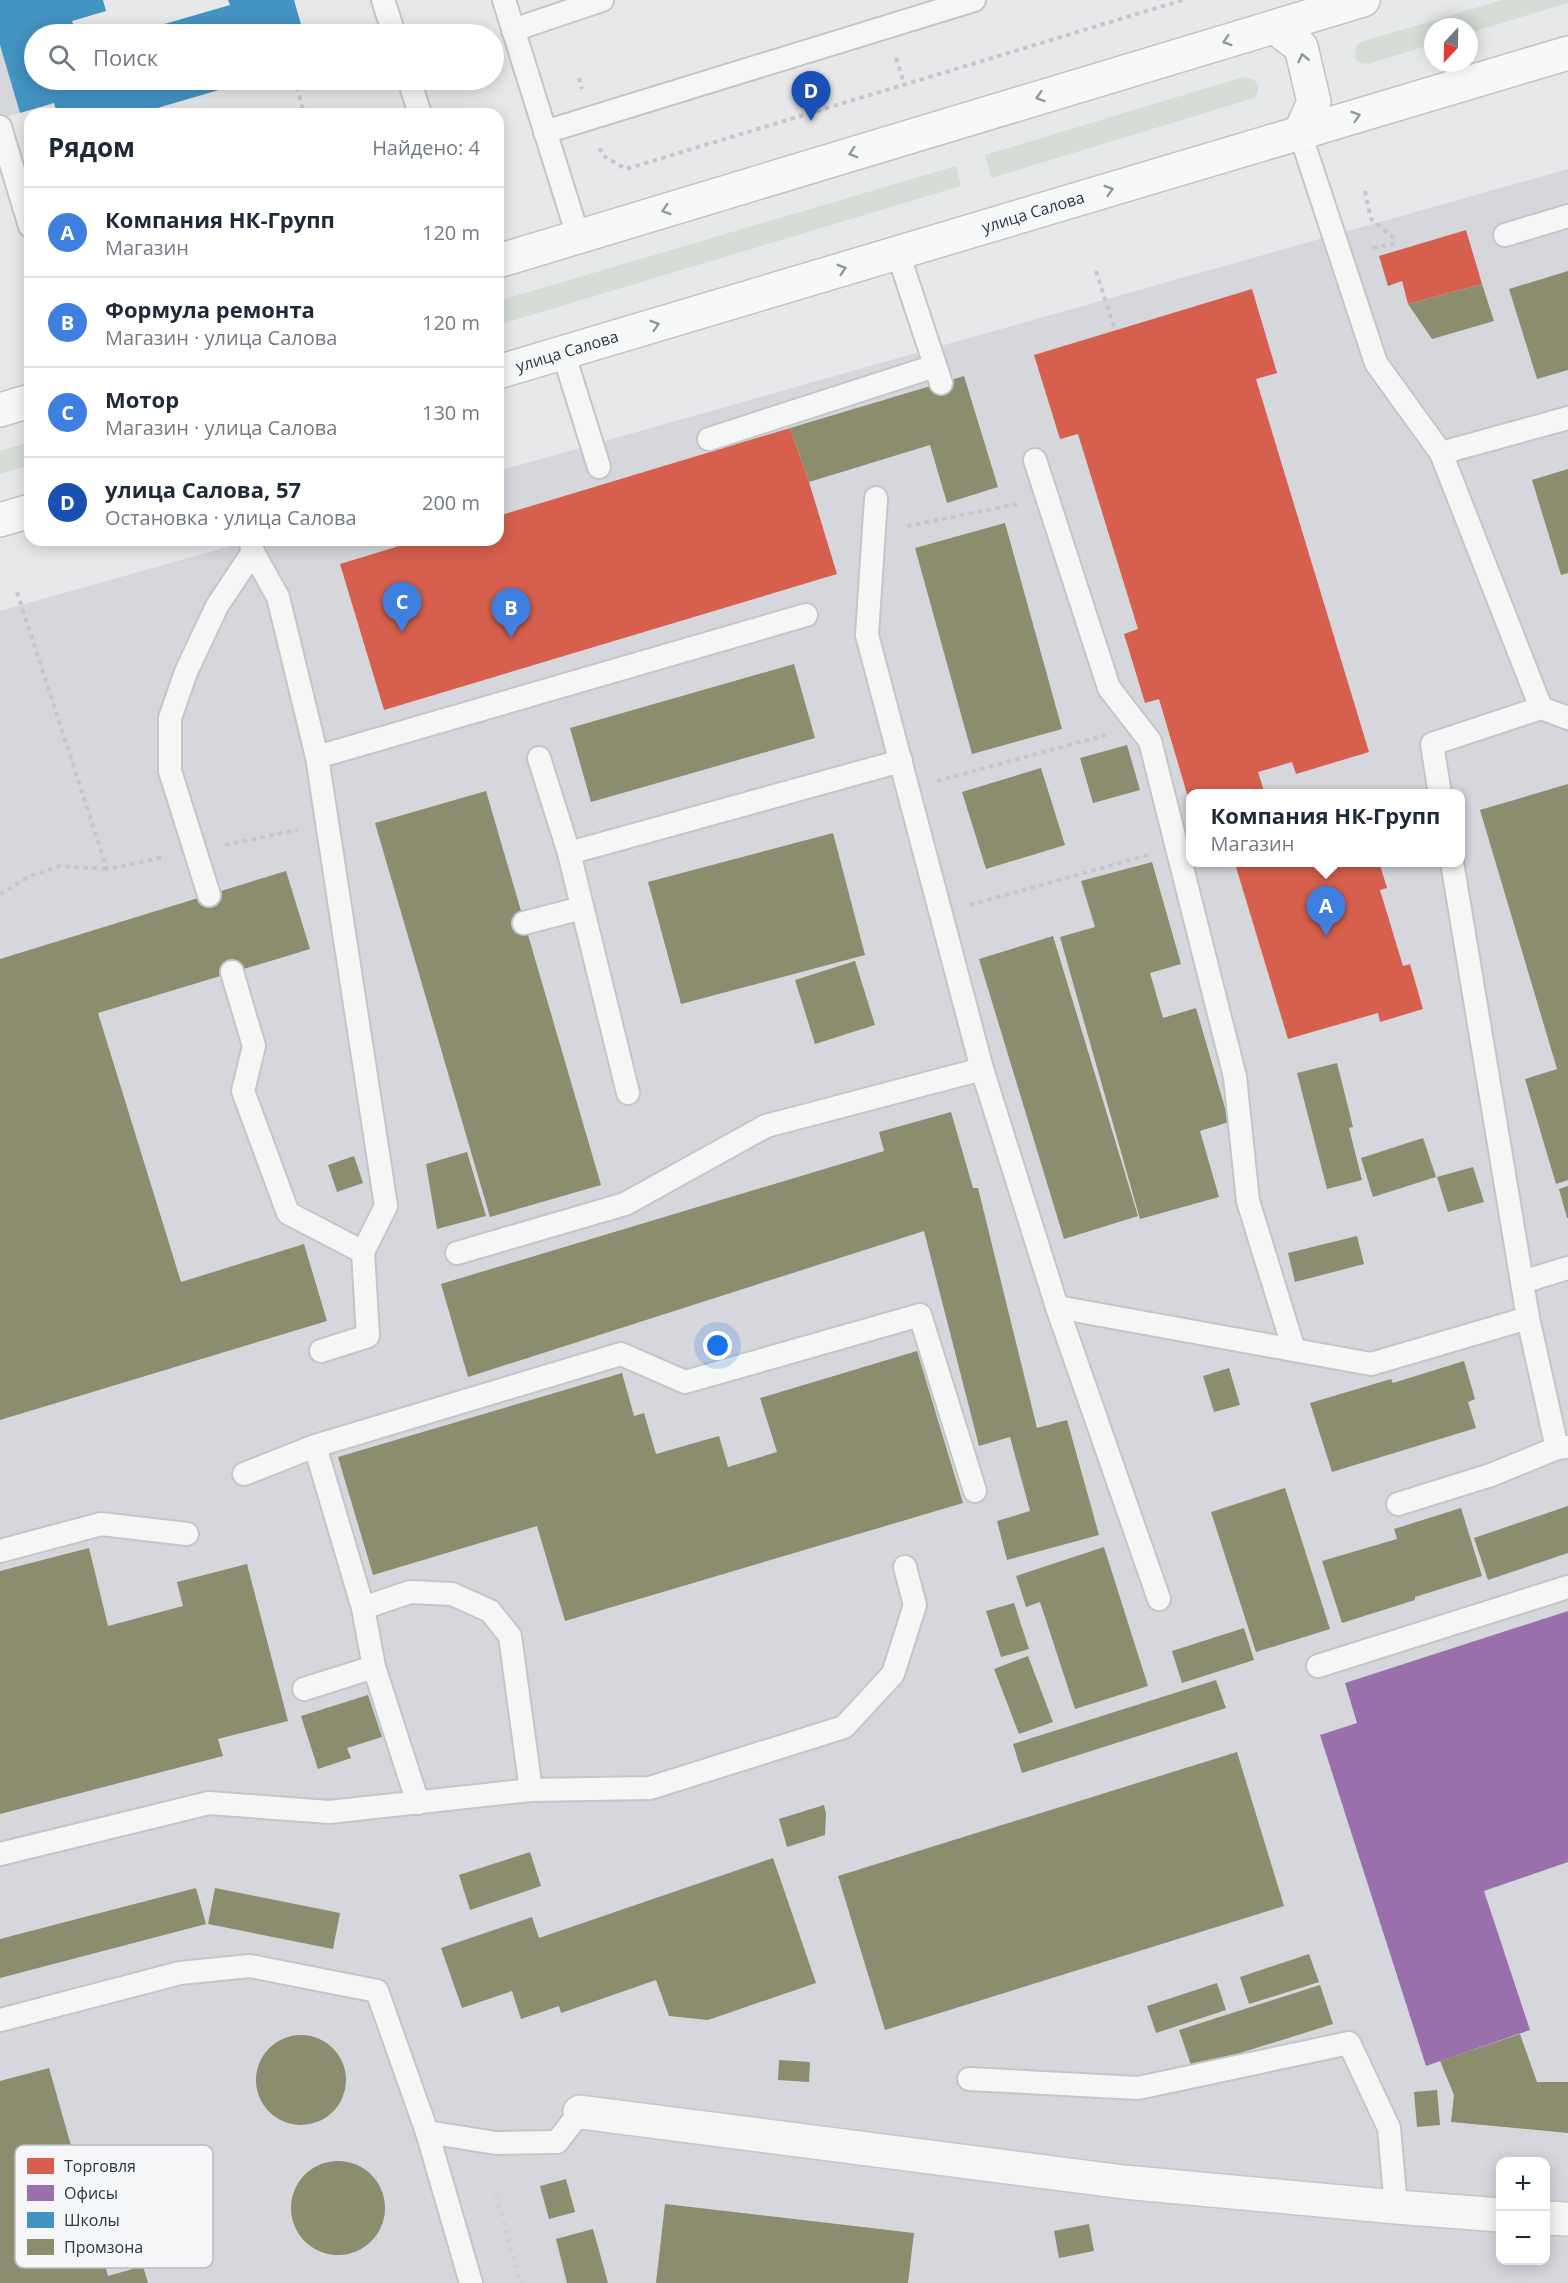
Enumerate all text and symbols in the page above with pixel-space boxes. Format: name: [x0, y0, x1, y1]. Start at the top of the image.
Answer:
north arrow: [1424, 18, 1478, 72]
search box: [24, 24, 504, 90]
one-way arrow: [1222, 34, 1232, 46]
icon: search: [45, 41, 78, 74]
text: Поиск: [93, 42, 158, 72]
one-way arrow: [1298, 53, 1311, 63]
pin: D: [792, 72, 830, 121]
one-way arrow: [1035, 90, 1046, 102]
one-way arrow: [1350, 111, 1361, 123]
text: Рядом: [48, 129, 135, 165]
text: Найдено: 4: [372, 134, 480, 161]
one-way arrow: [848, 146, 859, 158]
one-way arrow: [1103, 185, 1114, 197]
street label: улица Салова: [979, 186, 1087, 238]
one-way arrow: [661, 203, 672, 215]
text: Компания НК-Групп: [105, 204, 335, 234]
text: A: [61, 219, 74, 246]
text: 120 m: [422, 219, 480, 246]
text: Магазин: [105, 234, 189, 261]
one-way arrow: [836, 264, 847, 276]
text: Формула ремонта: [105, 294, 315, 324]
text: B: [61, 309, 74, 336]
text: 120 m: [422, 309, 480, 336]
one-way arrow: [649, 320, 660, 332]
text: Магазин · улица Салова: [105, 324, 337, 351]
street label: улица Салова: [513, 325, 621, 377]
text: Мотор: [105, 384, 179, 414]
text: C: [61, 399, 74, 426]
text: 130 m: [422, 399, 480, 426]
text: Магазин · улица Салова: [105, 414, 337, 441]
text: улица Салова, 57: [105, 474, 301, 504]
text: D: [60, 489, 75, 516]
text: 200 m: [422, 489, 480, 516]
text: Остановка · улица Салова: [105, 504, 357, 531]
pin: C: [382, 582, 422, 632]
pin: B: [492, 588, 530, 638]
popup: [1186, 789, 1465, 867]
text: Компания НК-Групп: [1211, 800, 1440, 830]
text: Магазин: [1211, 830, 1294, 857]
pin: A: [1306, 886, 1346, 936]
your location: [703, 1331, 732, 1360]
legend: [15, 2145, 213, 2268]
text: Торговля: [64, 2155, 136, 2177]
map controls: [1496, 2157, 1550, 2265]
button: +: [1496, 2157, 1550, 2211]
text: Офисы: [64, 2182, 118, 2204]
text: Школы: [64, 2209, 120, 2231]
button: −: [1496, 2211, 1550, 2265]
text: Промзона: [64, 2236, 143, 2258]

